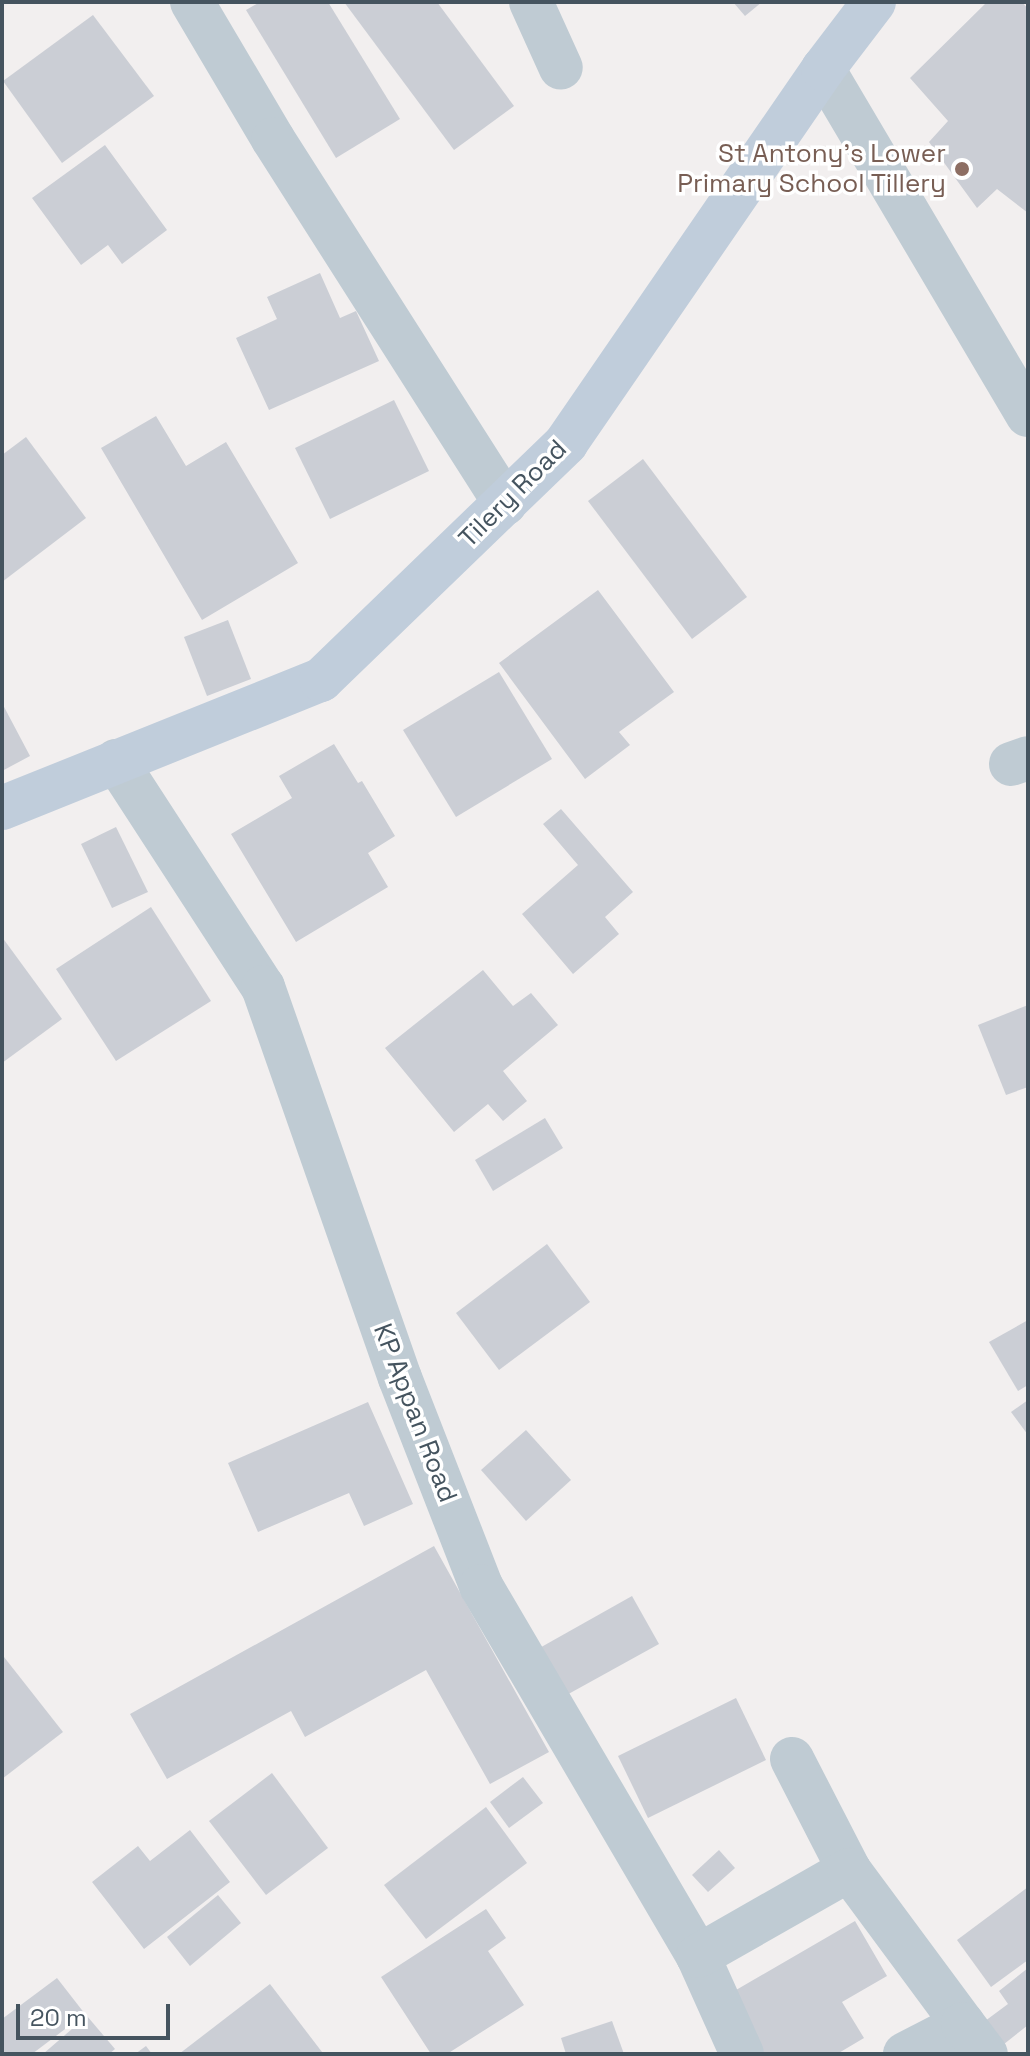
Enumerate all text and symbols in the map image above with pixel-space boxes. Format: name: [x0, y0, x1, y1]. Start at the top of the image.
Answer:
place label: St Antony's Lower Primary School Tillery: [677, 138, 946, 200]
marker: St Antony's Lower Primary School Tillery: [953, 160, 971, 178]
street label: Tilery Road: [453, 434, 573, 554]
street label: KP Appan Road: [366, 1319, 464, 1507]
scale bar: [20, 1988, 174, 2038]
text: 20 m: [30, 2002, 87, 2033]

